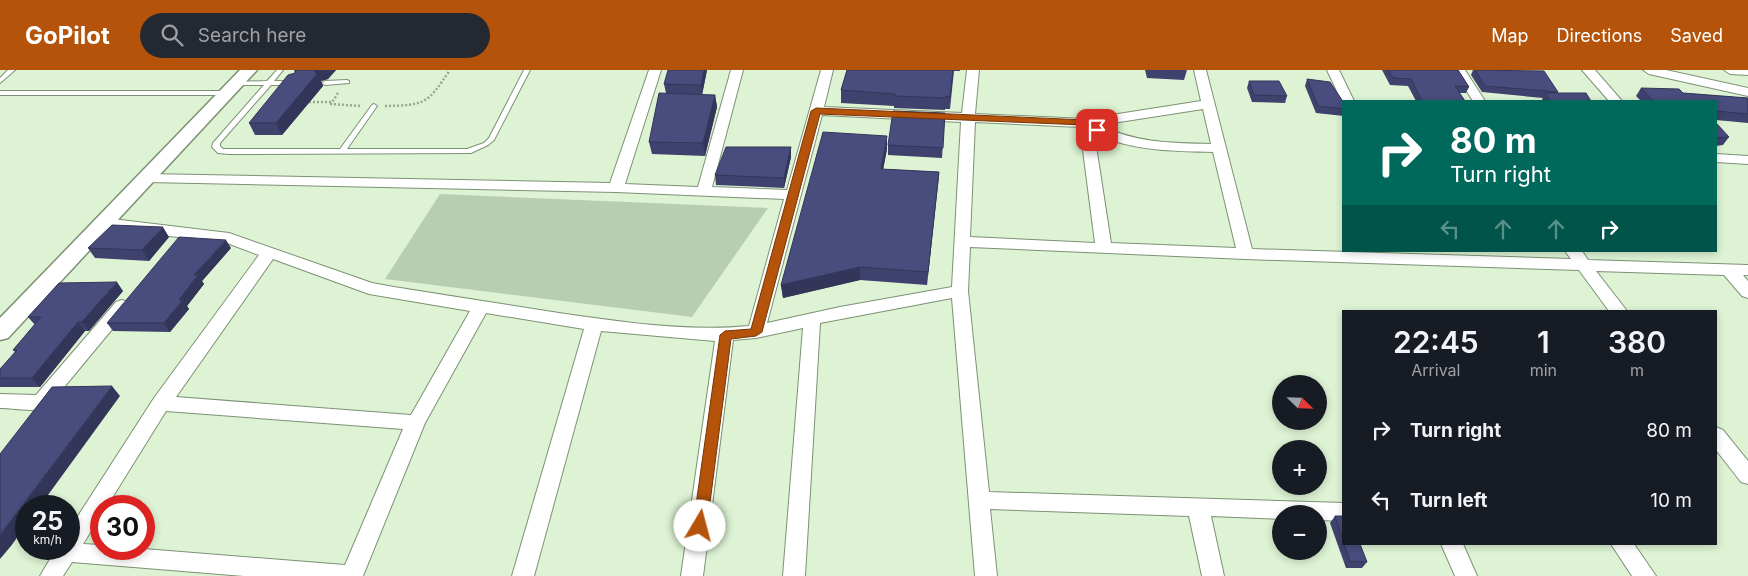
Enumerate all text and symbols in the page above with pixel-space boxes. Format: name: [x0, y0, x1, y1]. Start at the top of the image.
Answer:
search box: [140, 13, 490, 58]
text: GoPilot: [25, 21, 110, 50]
icon: search: [158, 21, 186, 49]
text: Search here: [198, 24, 306, 47]
text: Map: [1491, 25, 1529, 46]
text: Directions: [1557, 25, 1642, 46]
text: Saved: [1670, 25, 1723, 46]
pin: [1076, 109, 1118, 151]
icon: arrive: [1083, 116, 1111, 144]
text: 80 m: [1450, 119, 1537, 161]
icon: right: [1367, 120, 1432, 185]
text: Turn right: [1450, 161, 1551, 187]
icon: left: [1436, 215, 1464, 243]
icon: ahead: [1489, 215, 1517, 243]
icon: ahead: [1542, 215, 1570, 243]
icon: right: [1595, 215, 1623, 243]
text: 22:45: [1393, 324, 1479, 360]
text: 1: [1537, 324, 1550, 360]
text: 380: [1608, 324, 1666, 360]
text: Arrival: [1411, 360, 1460, 380]
text: min: [1530, 360, 1557, 380]
text: m: [1630, 360, 1644, 380]
north arrow: [1272, 375, 1328, 430]
map controls: [1272, 375, 1327, 560]
icon: right: [1367, 416, 1395, 444]
text: Turn right: [1410, 419, 1501, 442]
text: 80 m: [1646, 419, 1692, 442]
button: +: [1272, 440, 1327, 495]
icon: left: [1367, 486, 1395, 514]
text: Turn left: [1410, 489, 1488, 512]
text: 10 m: [1650, 489, 1692, 512]
speed limit sign: 30: [90, 495, 155, 560]
position arrow: [673, 499, 725, 551]
button: −: [1272, 505, 1327, 560]
text: 25: [32, 506, 63, 536]
text: km/h: [33, 532, 62, 547]

